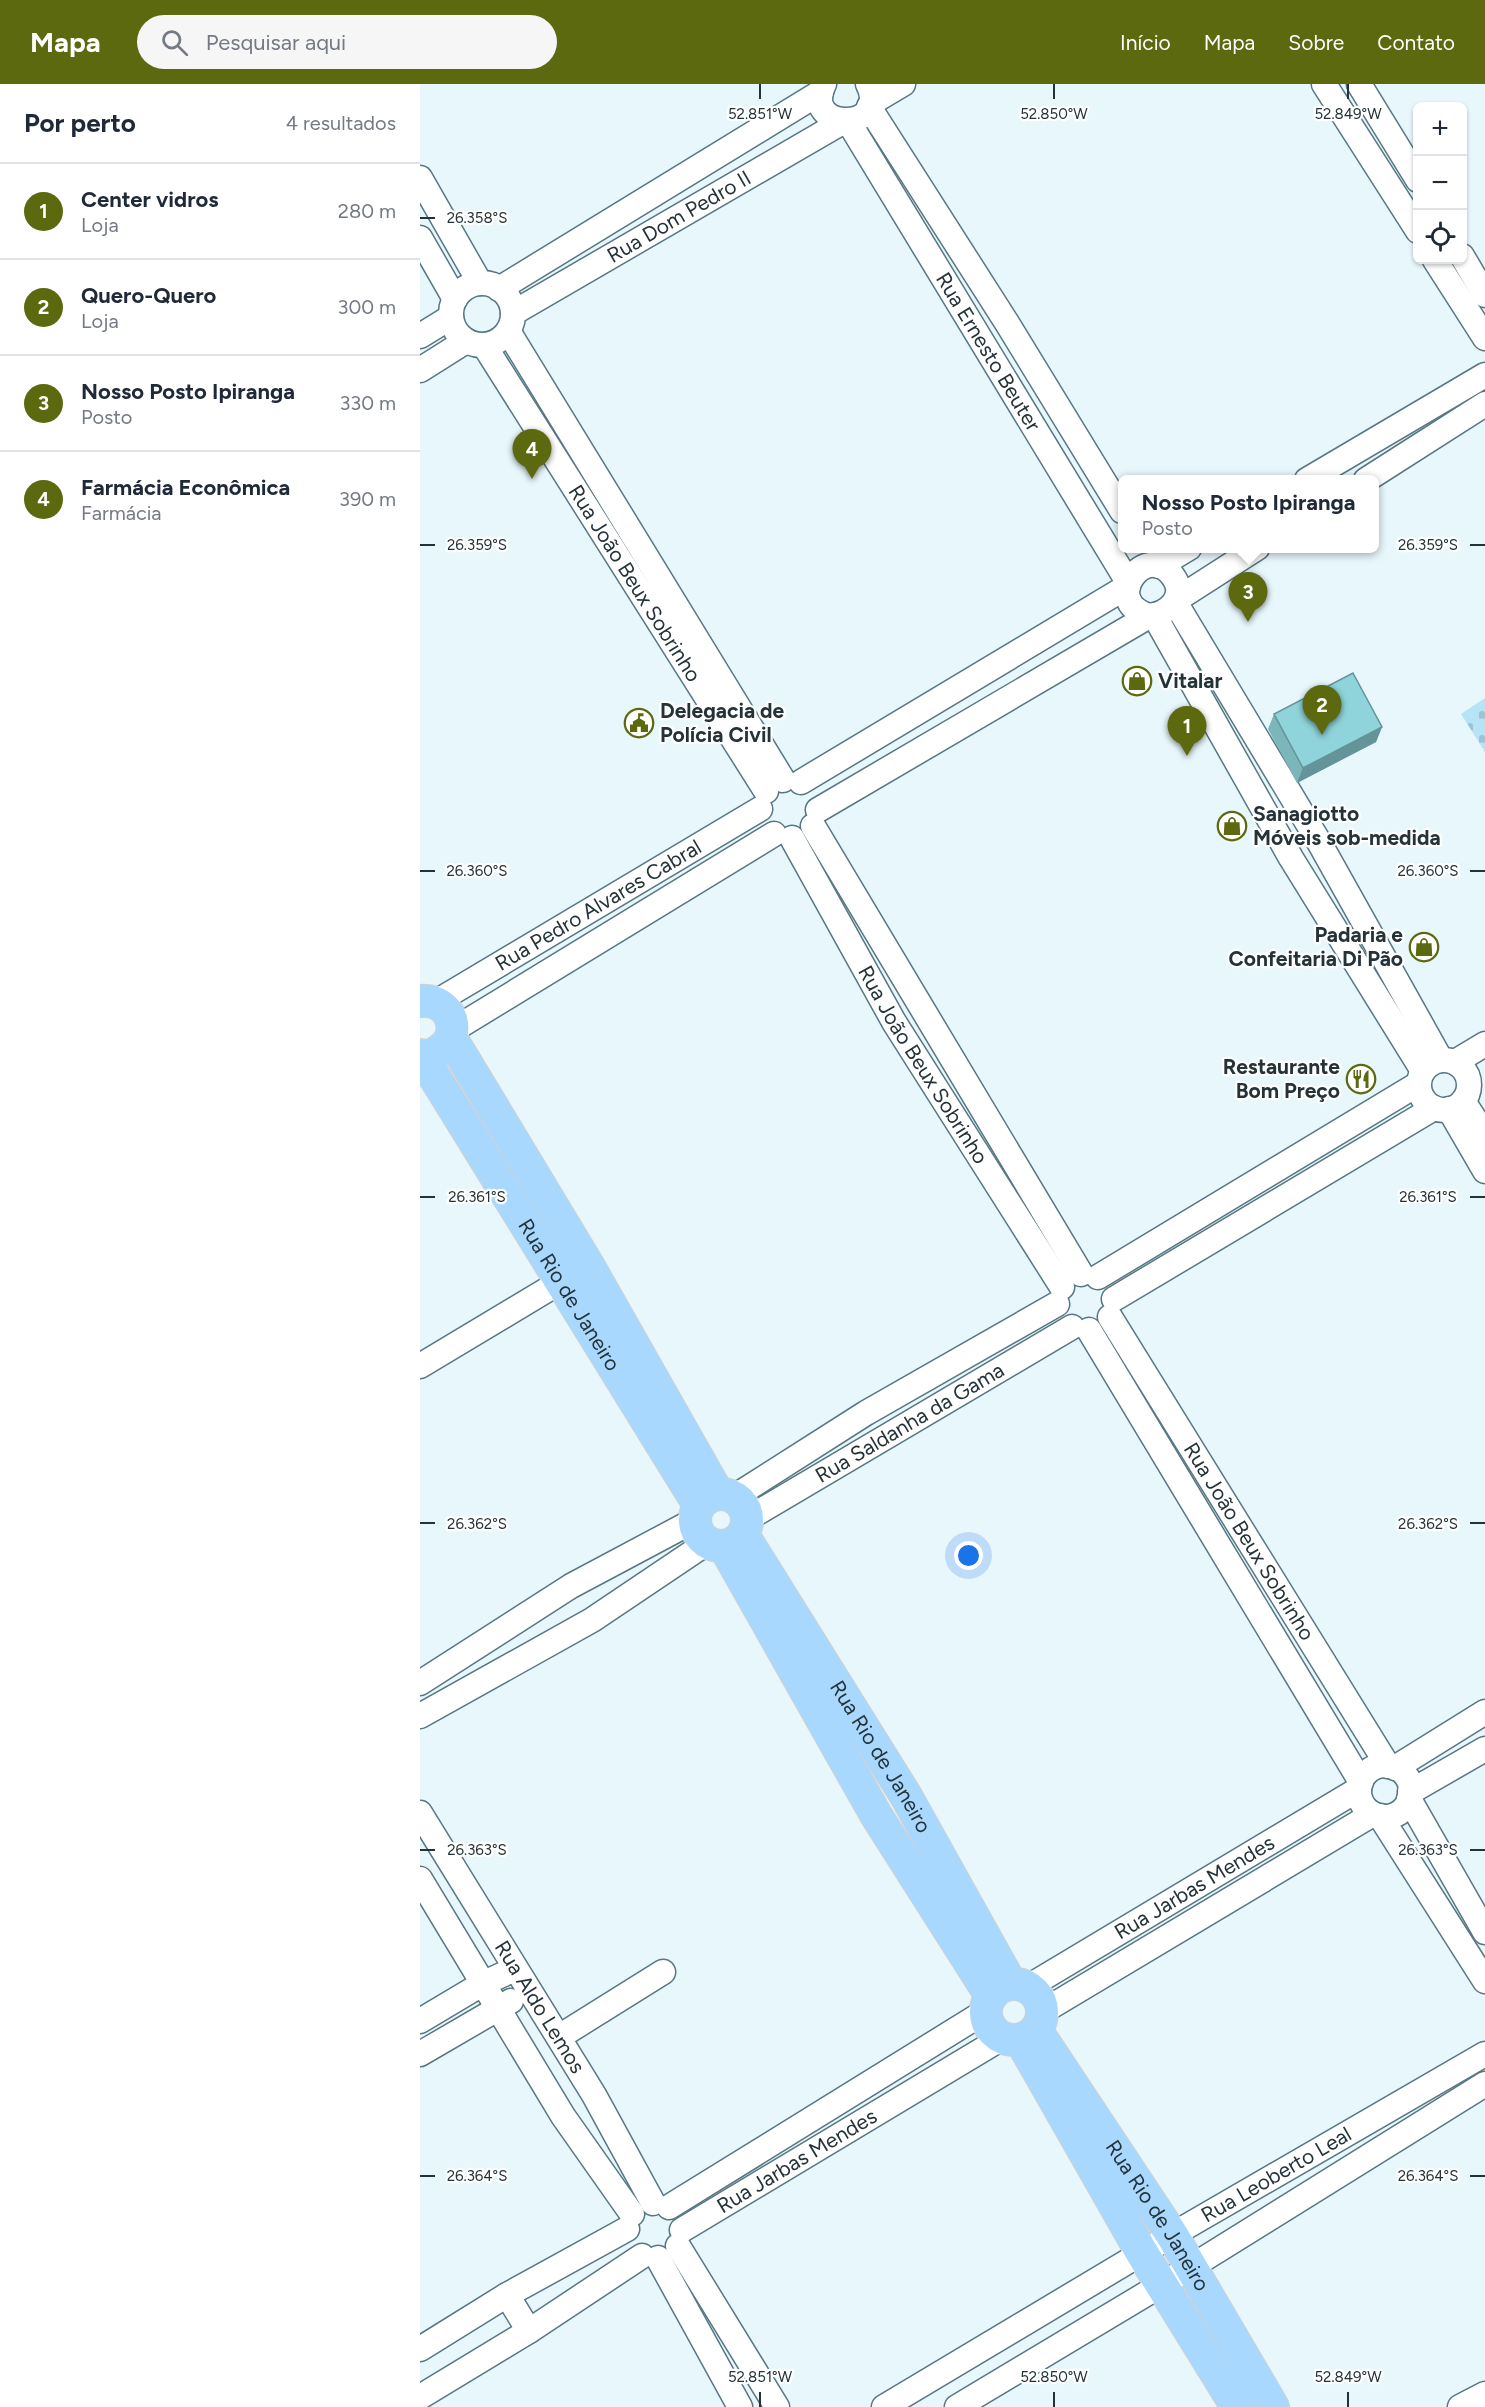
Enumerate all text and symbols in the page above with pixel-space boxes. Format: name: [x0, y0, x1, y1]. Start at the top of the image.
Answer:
search box: [137, 15, 557, 69]
text: Mapa: [30, 25, 101, 59]
icon: search: [158, 26, 191, 59]
text: Pesquisar aqui: [206, 29, 346, 56]
text: Início: [1120, 30, 1171, 55]
text: Mapa: [1204, 30, 1255, 55]
text: Sobre: [1288, 30, 1344, 55]
text: Contato: [1377, 30, 1455, 55]
map controls: [1413, 102, 1467, 264]
button: +: [1413, 102, 1467, 156]
text: 52.851°W: [728, 105, 793, 123]
text: 52.850°W: [1020, 105, 1088, 123]
text: 52.849°W: [1314, 105, 1382, 123]
text: Por perto: [24, 107, 136, 139]
text: 4 resultados: [286, 111, 396, 135]
button: −: [1413, 156, 1467, 210]
street label: Rua Dom Pedro II: [602, 165, 755, 268]
text: Center vidros: [81, 186, 219, 213]
text: 1: [39, 199, 48, 223]
text: 280 m: [338, 199, 396, 223]
text: 26.358°S: [447, 209, 507, 227]
button: locate: [1413, 210, 1467, 264]
text: Loja: [81, 213, 119, 237]
street label: Rua Ernesto Beuter: [931, 268, 1046, 435]
text: Quero-Quero: [81, 282, 216, 309]
text: 2: [38, 295, 49, 319]
text: 300 m: [338, 295, 396, 319]
text: Loja: [81, 309, 119, 333]
text: Nosso Posto Ipiranga: [81, 378, 295, 405]
text: 3: [38, 391, 49, 415]
text: 330 m: [339, 391, 396, 415]
text: Posto: [81, 405, 132, 429]
pin: 4: [512, 430, 552, 479]
text: Farmácia Econômica: [81, 474, 290, 501]
popup: [1118, 475, 1379, 553]
street label: Rua João Beux Sobrinho: [564, 480, 707, 686]
text: 4: [37, 487, 50, 511]
text: 390 m: [339, 487, 396, 511]
text: Nosso Posto Ipiranga: [1142, 489, 1355, 516]
text: Farmácia: [81, 501, 162, 525]
text: Posto: [1142, 516, 1193, 540]
text: 26.359°S: [447, 536, 507, 554]
text: 26.359°S: [1398, 536, 1458, 554]
pin: 3: [1228, 572, 1268, 622]
shop icon: Vitalar: [1121, 665, 1153, 697]
place label: Vitalar: [1158, 668, 1222, 693]
pin: 2: [1302, 686, 1342, 735]
place label: Delegacia de Polícia Civil: [660, 698, 785, 747]
pin: 1: [1168, 706, 1206, 756]
public building icon: Delegacia de Polícia Civil: [623, 707, 655, 739]
place label: Sanagiotto Móveis sob-medida: [1253, 801, 1441, 850]
shop icon: Sanagiotto Móveis sob-medida: [1216, 810, 1248, 842]
street label: Rua Pedro Alvares Cabral: [491, 834, 706, 976]
text: 26.360°S: [446, 862, 508, 880]
text: 26.360°S: [1397, 862, 1459, 880]
place label: Padaria e Confeitaria Di Pão: [1228, 922, 1403, 971]
shop icon: Padaria e Confeitaria Di Pão: [1408, 931, 1440, 963]
street label: Rua João Beux Sobrinho: [853, 961, 994, 1168]
place label: Restaurante Bom Preço: [1223, 1054, 1340, 1103]
restaurant icon: Restaurante Bom Preço: [1345, 1063, 1377, 1095]
text: 26.361°S: [448, 1188, 506, 1206]
text: 26.361°S: [1399, 1188, 1457, 1206]
street label: Rua Rio de Janeiro: [513, 1214, 626, 1375]
street label: Rua Saldanha da Gama: [811, 1357, 1008, 1488]
street label: Rua João Beux Sobrinho: [1179, 1438, 1320, 1645]
text: 26.362°S: [447, 1515, 507, 1533]
text: 26.362°S: [1398, 1515, 1458, 1533]
your location: [954, 1541, 983, 1570]
street label: Rua Rio de Janeiro: [825, 1676, 937, 1837]
street label: Rua Jarbas Mendes: [1110, 1830, 1279, 1944]
text: 26.363°S: [447, 1841, 507, 1859]
text: 26.363°S: [1398, 1841, 1458, 1859]
street label: Rua Aldo Lemos: [490, 1936, 591, 2078]
street label: Rua Jarbas Mendes: [712, 2103, 881, 2218]
street label: Rua Leoberto Leal: [1197, 2121, 1356, 2227]
street label: Rua Rio de Janeiro: [1101, 2135, 1215, 2295]
text: 26.364°S: [447, 2167, 507, 2185]
text: 26.364°S: [1398, 2167, 1458, 2185]
text: 52.851°W: [728, 2368, 793, 2386]
text: 52.850°W: [1020, 2368, 1088, 2386]
text: 52.849°W: [1314, 2368, 1382, 2386]

